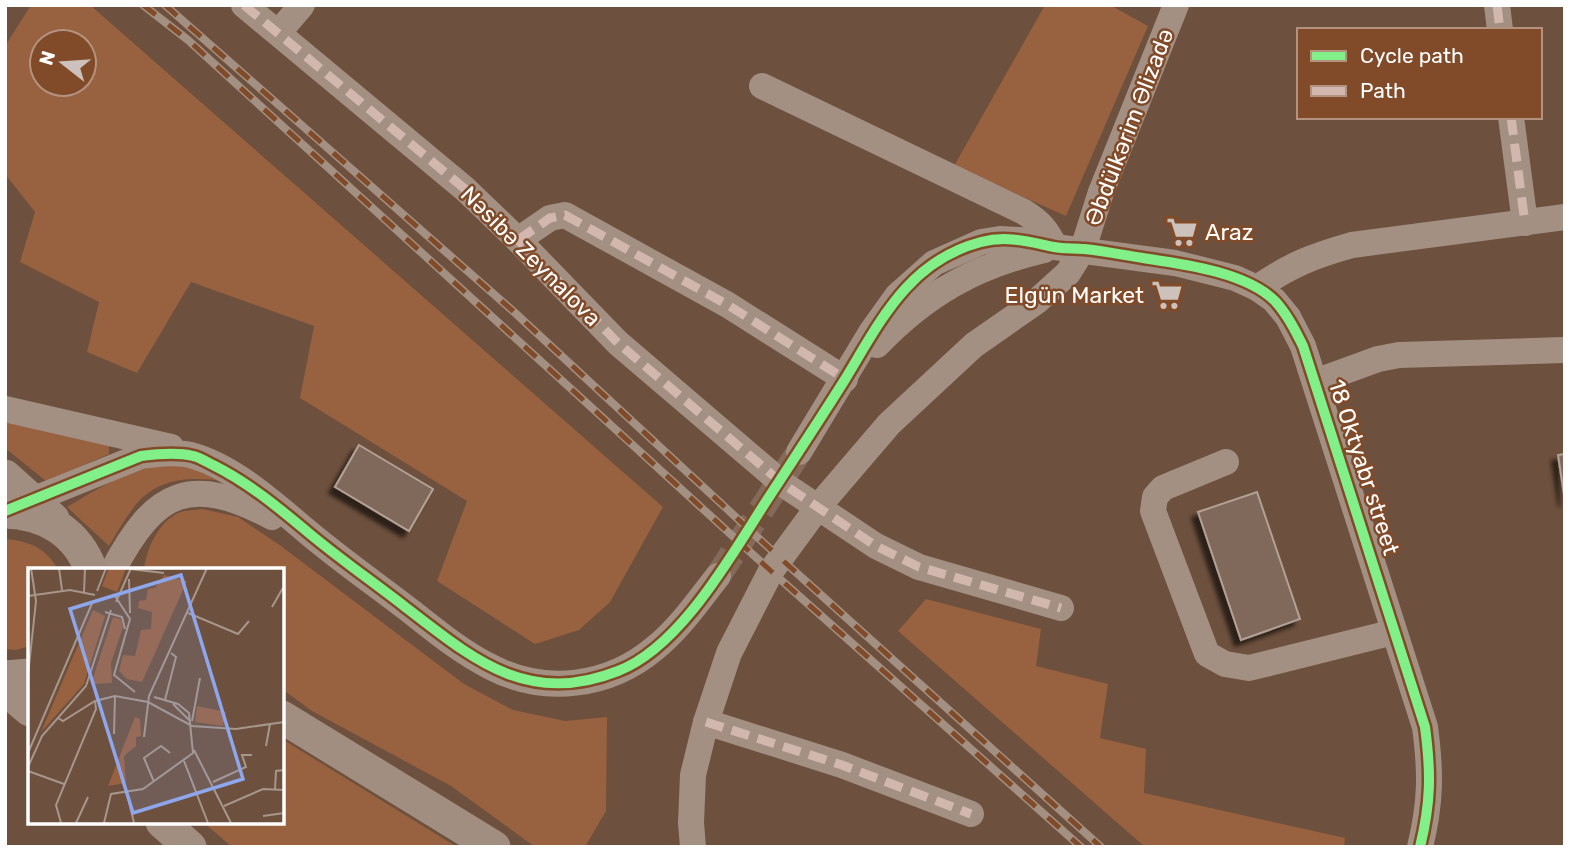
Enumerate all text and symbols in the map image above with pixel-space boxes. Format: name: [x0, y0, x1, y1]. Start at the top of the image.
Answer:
street label: Əbdülkərim Əlizadə: [1079, 25, 1179, 229]
north arrow: [28, 28, 98, 98]
legend: [1297, 28, 1542, 119]
text: Cycle path: [1360, 43, 1464, 68]
text: N: [34, 48, 60, 68]
text: Path: [1360, 78, 1406, 103]
street label: Nəsibə Zeynalova: [455, 180, 607, 332]
supermarket icon: Araz: [1165, 215, 1199, 249]
place label: Araz: [1205, 218, 1253, 246]
supermarket icon: Elgün Market: [1150, 278, 1184, 312]
place label: Elgün Market: [1005, 281, 1144, 309]
street label: 18 Oktyabr street: [1322, 376, 1406, 558]
inset map: [28, 568, 284, 824]

